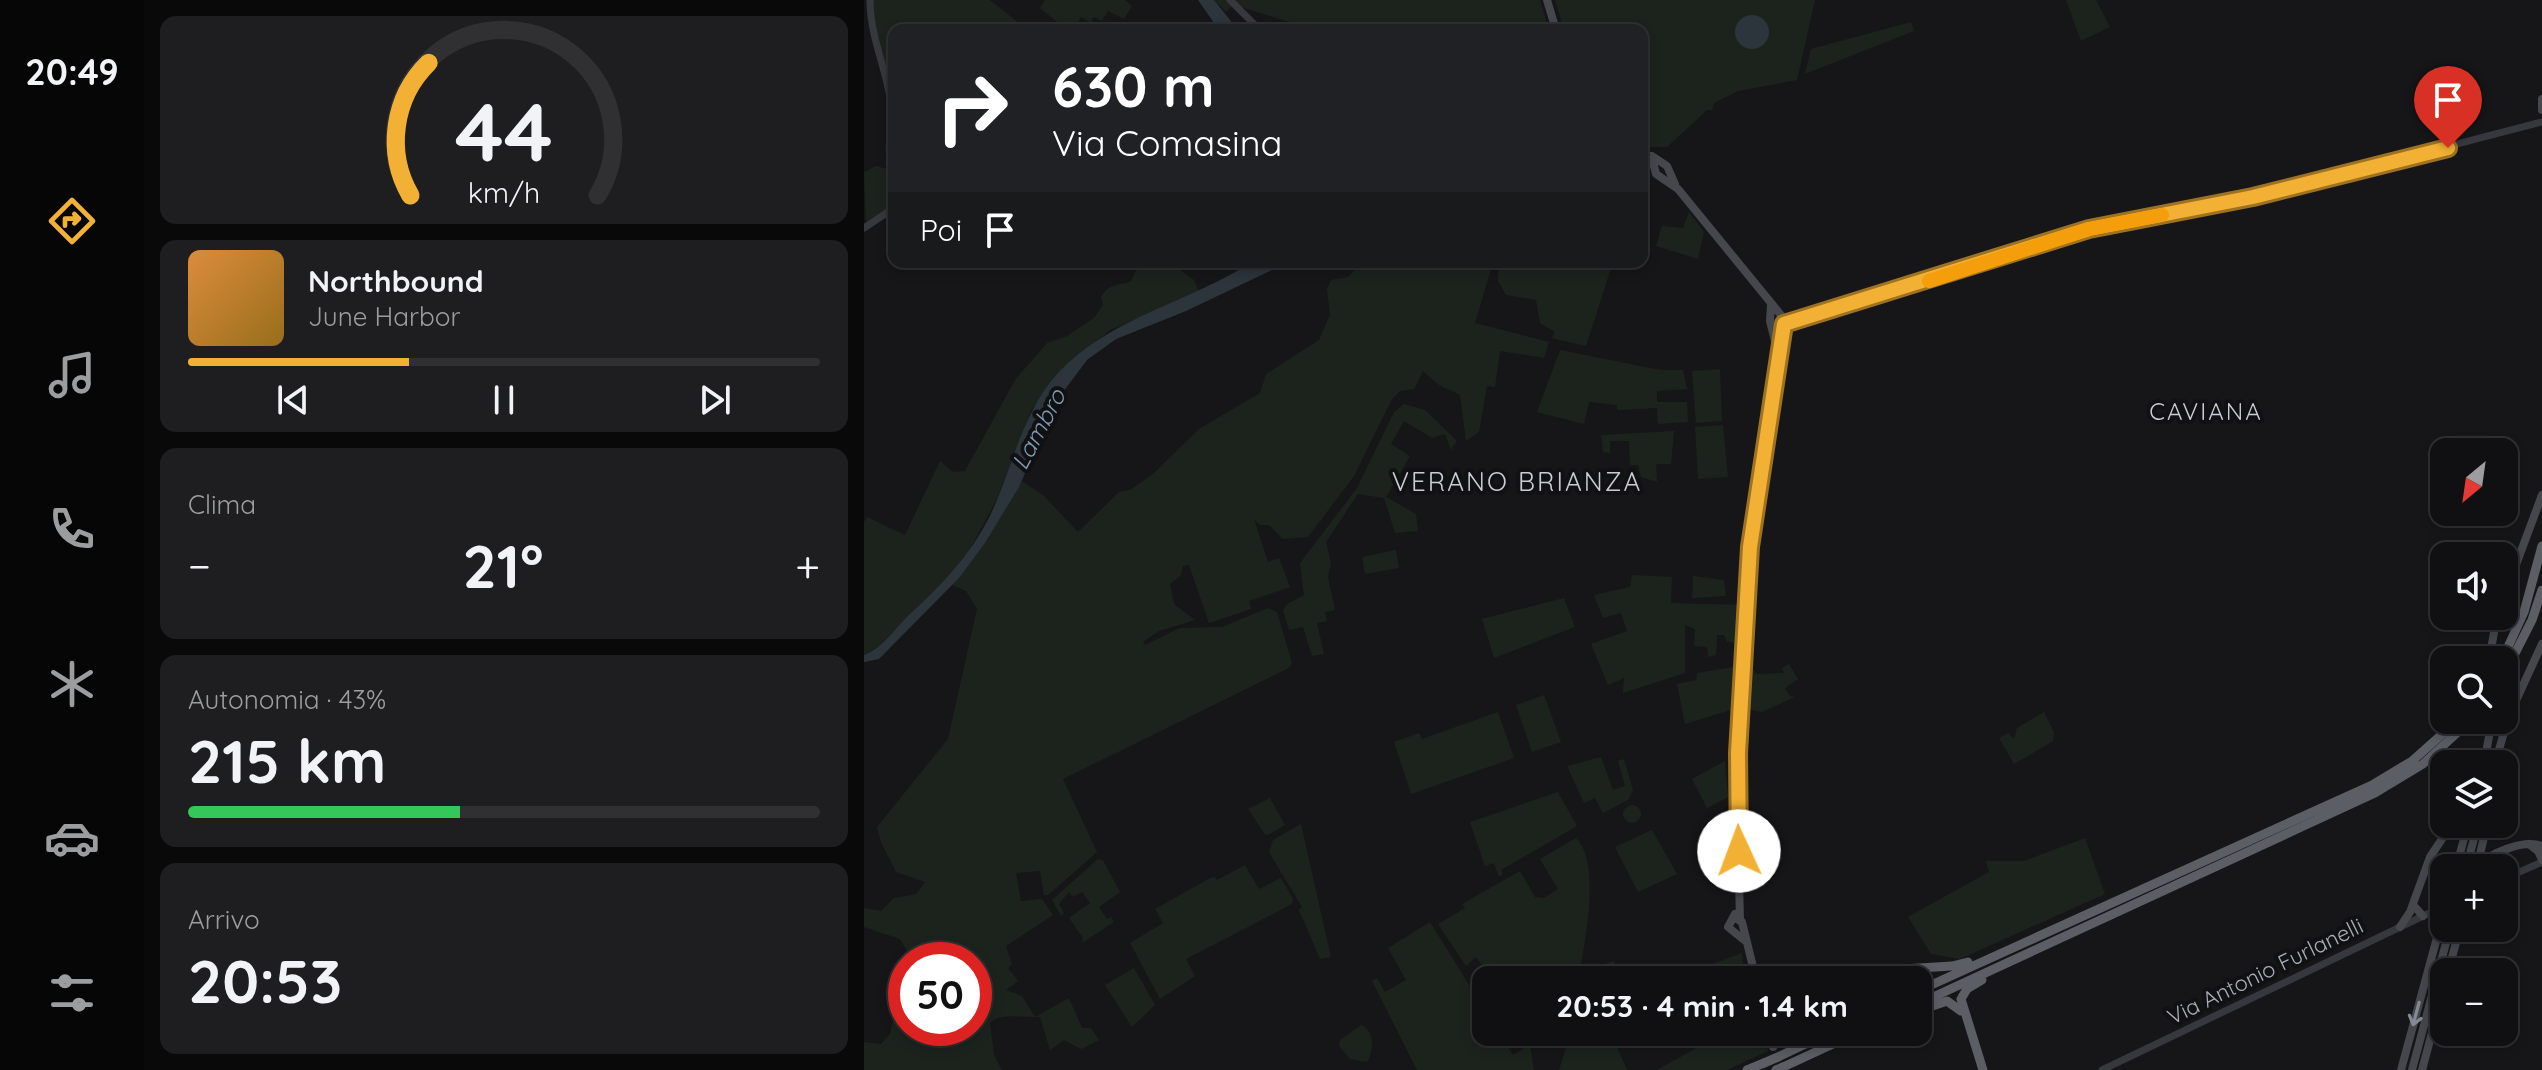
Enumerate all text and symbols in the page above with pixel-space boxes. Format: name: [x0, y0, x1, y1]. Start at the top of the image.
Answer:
text: 20:49: [25, 49, 119, 94]
text: 630 m: [1052, 51, 1215, 121]
icon: right: [920, 56, 1024, 160]
pin: [2414, 66, 2482, 148]
icon: arrive: [2426, 78, 2470, 122]
text: 44: [455, 79, 553, 183]
text: Via Comasina: [1052, 120, 1282, 165]
text: km/h: [468, 174, 540, 210]
icon: directions: [44, 193, 100, 249]
icon: arrive: [978, 208, 1022, 252]
text: Poi: [920, 211, 962, 249]
text: Northbound: [308, 262, 484, 300]
text: June Harbor: [308, 300, 460, 333]
icon: music: [44, 347, 100, 403]
icon: previous: [271, 378, 315, 422]
icon: pause: [482, 378, 526, 422]
icon: next: [693, 378, 737, 422]
water label: Lambro: [1004, 382, 1072, 474]
district label: CAVIANA: [2149, 396, 2263, 426]
north arrow: [2430, 438, 2518, 526]
map controls: [2430, 438, 2518, 1046]
district label: VERANO BRIANZA: [1392, 465, 1642, 498]
text: Clima: [188, 488, 256, 521]
icon: phone: [44, 501, 100, 557]
text: 21°: [463, 528, 544, 603]
text: −: [188, 538, 211, 593]
text: +: [795, 538, 820, 593]
button: sound: [2430, 542, 2518, 630]
button: search: [2430, 646, 2518, 734]
icon: climate: [44, 656, 100, 712]
text: Autonomia · 43%: [188, 683, 386, 716]
text: 215 km: [188, 723, 386, 798]
button: layers: [2430, 750, 2518, 838]
position arrow: [1697, 809, 1781, 893]
icon: car: [44, 810, 100, 866]
button: +: [2430, 854, 2518, 942]
text: Arrivo: [188, 903, 260, 936]
street label: Via Antonio Furlanelli: [2162, 911, 2368, 1031]
speed limit sign: 50: [888, 942, 992, 1046]
text: 20:53: [188, 943, 342, 1018]
button: −: [2430, 958, 2518, 1046]
icon: filters: [44, 965, 100, 1021]
text: 20:53 · 4 min · 1.4 km: [1556, 987, 1848, 1025]
one-way arrow: [2408, 1000, 2423, 1026]

